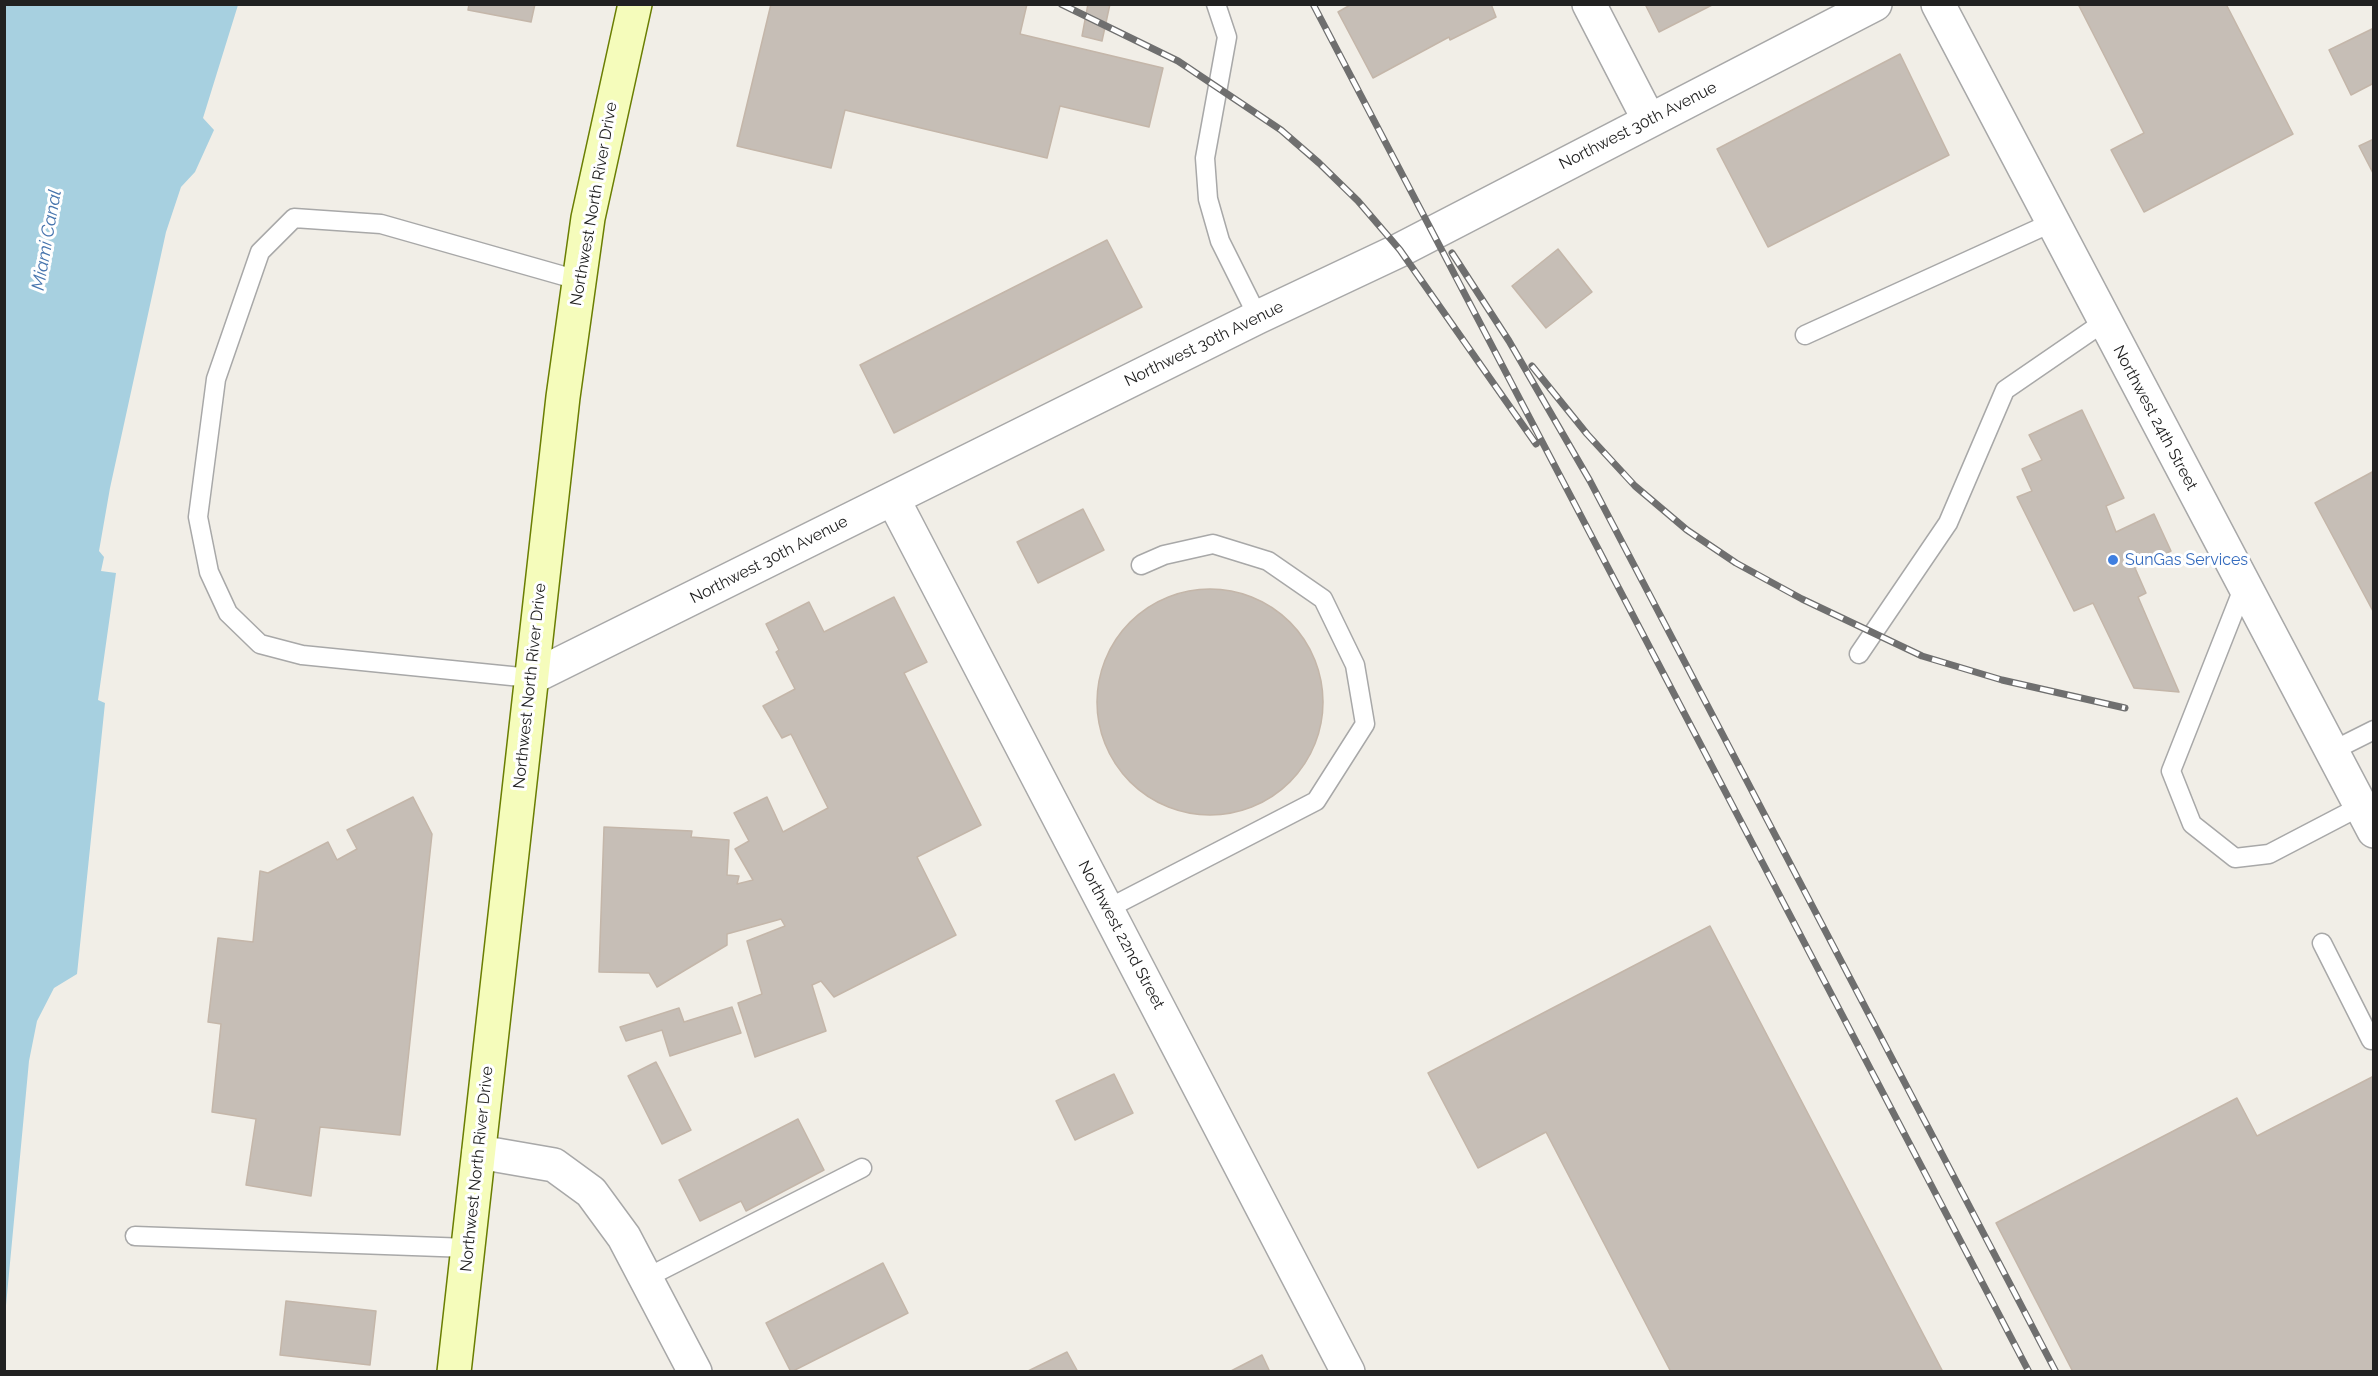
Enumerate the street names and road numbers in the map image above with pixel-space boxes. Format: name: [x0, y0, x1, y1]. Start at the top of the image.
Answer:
street label: Northwest 30th Avenue: [1556, 78, 1720, 174]
street label: Northwest North River Drive: [567, 101, 621, 307]
street label: Northwest 30th Avenue: [1121, 297, 1287, 391]
street label: Northwest 24th Street: [2109, 342, 2201, 494]
street label: Northwest 30th Avenue: [687, 512, 851, 608]
street label: Northwest North River Drive: [510, 582, 550, 790]
street label: Northwest 22nd Street: [1074, 857, 1168, 1013]
street label: Northwest North River Drive: [457, 1065, 497, 1273]

